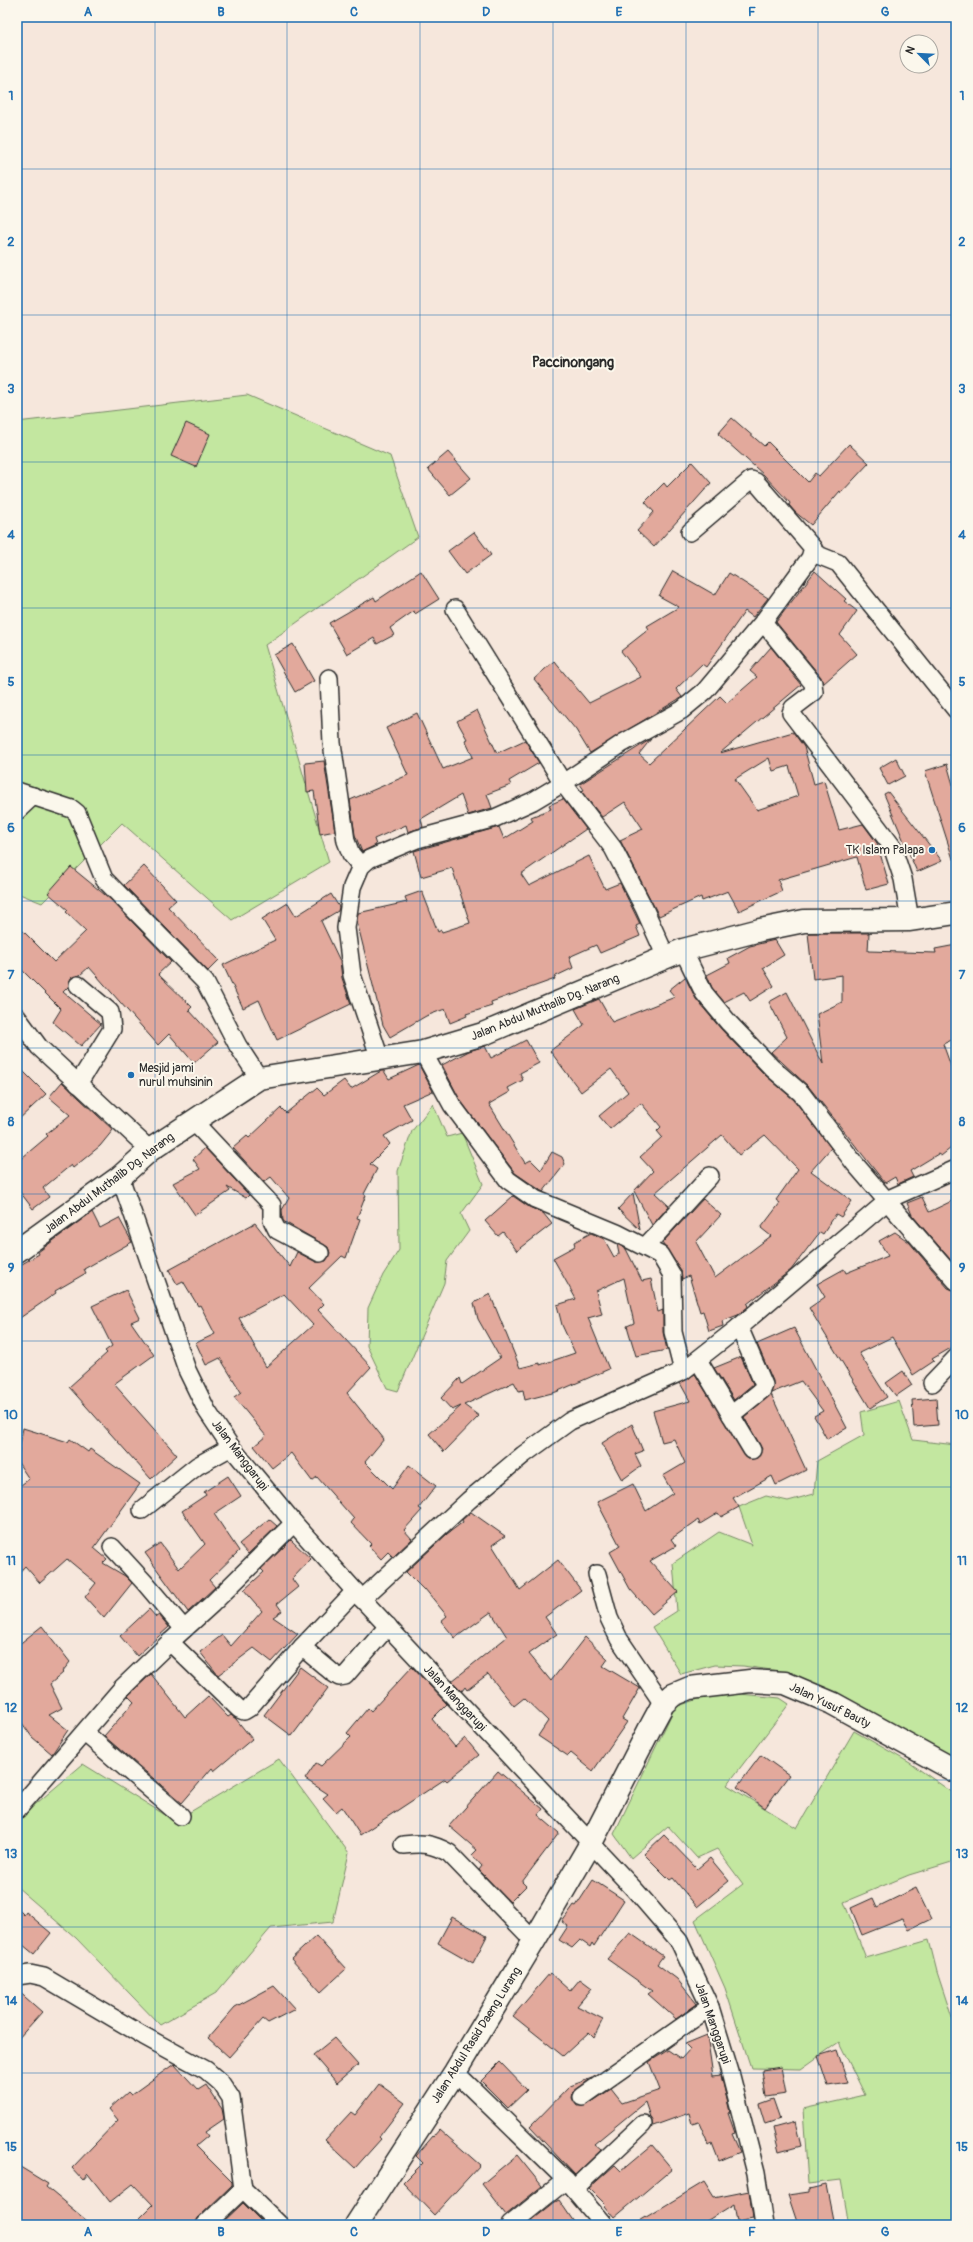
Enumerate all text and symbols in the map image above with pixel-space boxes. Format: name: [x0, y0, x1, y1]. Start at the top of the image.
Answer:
text: A: [84, 4, 93, 20]
text: B: [217, 4, 225, 20]
text: C: [350, 4, 358, 20]
text: D: [482, 4, 490, 20]
text: E: [616, 4, 623, 20]
text: F: [748, 4, 756, 20]
text: G: [881, 4, 890, 20]
north arrow: [899, 34, 939, 74]
text: N: [903, 44, 918, 56]
text: 1: [8, 88, 14, 104]
text: 1: [959, 88, 965, 104]
text: 2: [7, 234, 15, 250]
text: 2: [958, 234, 966, 250]
district label: Paccinongang: [532, 354, 614, 371]
text: 3: [7, 381, 15, 397]
text: 3: [958, 381, 966, 397]
text: 4: [7, 527, 15, 543]
text: 4: [958, 527, 966, 543]
text: 5: [7, 674, 15, 690]
text: 5: [958, 674, 966, 690]
text: 6: [7, 820, 15, 836]
text: 6: [958, 820, 966, 836]
place label: TK Islam Palapa: [846, 843, 924, 858]
marker: TK Islam Palapa: [927, 845, 937, 855]
text: 7: [8, 967, 15, 983]
text: 7: [959, 967, 966, 983]
street label: Jalan Abdul Muthalib Dg. Narang: [469, 971, 622, 1044]
place label: Mesjid jami nurul muhsinin: [139, 1061, 213, 1090]
marker: Mesjid jami nurul muhsinin: [126, 1070, 136, 1080]
text: 8: [8, 1114, 15, 1130]
text: 8: [959, 1114, 966, 1130]
street label: Jalan Abdul Muthalib Dg. Narang: [41, 1130, 177, 1237]
text: 9: [8, 1260, 15, 1276]
text: 9: [959, 1260, 966, 1276]
text: 10: [4, 1407, 18, 1423]
text: 10: [955, 1407, 969, 1423]
street label: Jalan Manggarupi: [208, 1417, 271, 1494]
text: 11: [6, 1553, 16, 1569]
text: 11: [957, 1553, 967, 1569]
street label: Jalan Manggarupi: [420, 1662, 489, 1735]
street label: Jalan Yusuf Bauty: [787, 1679, 873, 1732]
text: 12: [5, 1700, 17, 1716]
text: 12: [956, 1700, 968, 1716]
text: 13: [5, 1846, 17, 1862]
text: 13: [956, 1846, 968, 1862]
street label: Jalan Abdul Rasid Daeng Lurang: [428, 1964, 525, 2106]
street label: Jalan Manggarupi: [692, 1980, 733, 2066]
text: 14: [5, 1993, 18, 2009]
text: 14: [956, 1993, 969, 2009]
text: 15: [5, 2139, 17, 2155]
text: 15: [956, 2139, 968, 2155]
text: A: [84, 2224, 93, 2240]
text: B: [217, 2224, 225, 2240]
text: C: [350, 2224, 358, 2240]
text: D: [482, 2224, 490, 2240]
text: E: [616, 2224, 623, 2240]
text: F: [748, 2224, 756, 2240]
text: G: [881, 2224, 890, 2240]

